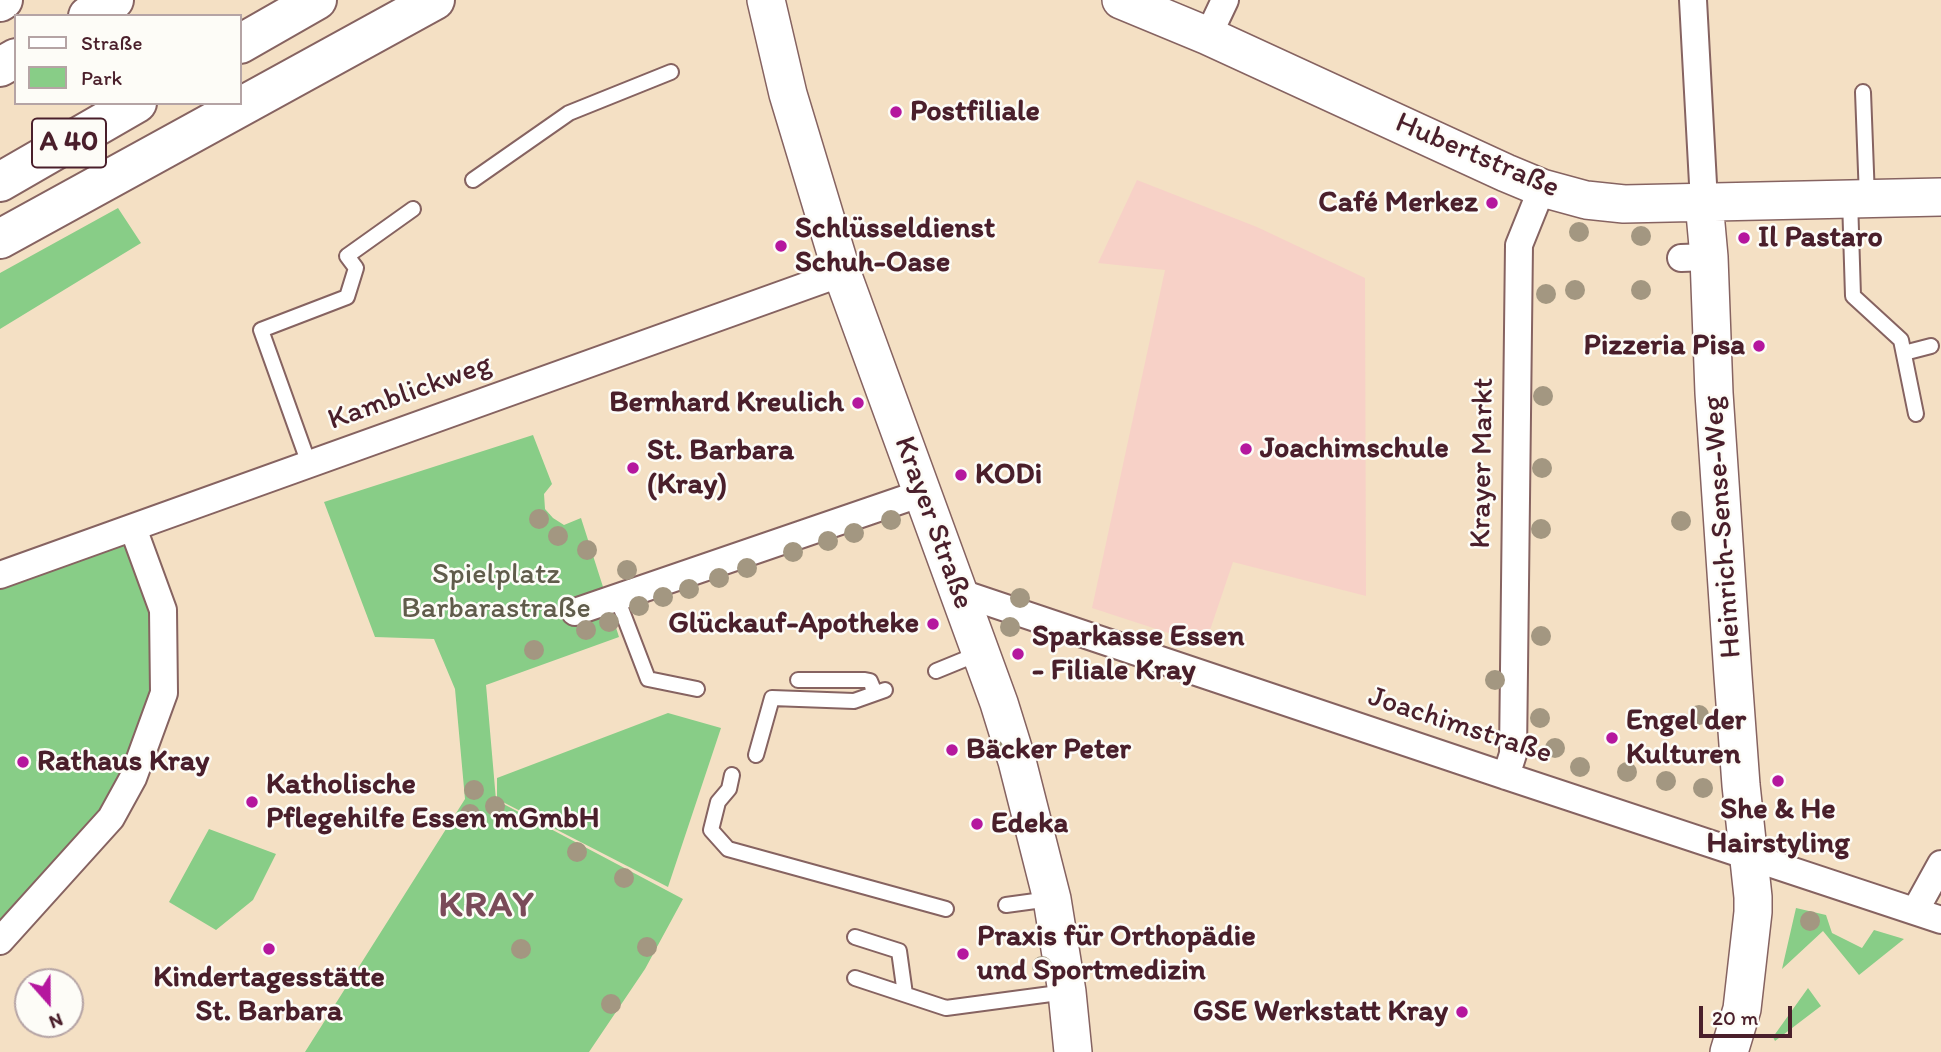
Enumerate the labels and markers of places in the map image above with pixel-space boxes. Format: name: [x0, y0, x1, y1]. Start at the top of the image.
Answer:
place label: Postfiliale: [910, 94, 1040, 130]
marker: Postfiliale: [888, 104, 904, 120]
place label: Café Merkez: [1318, 185, 1478, 221]
marker: Café Merkez: [1484, 195, 1500, 211]
place label: Schlüsseldienst Schuh-Oase: [795, 211, 995, 282]
place label: Il Pastaro: [1758, 220, 1883, 256]
marker: Il Pastaro: [1736, 230, 1752, 246]
marker: Schlüsseldienst Schuh-Oase: [773, 238, 789, 254]
place label: Pizzeria Pisa: [1584, 328, 1745, 364]
marker: Pizzeria Pisa: [1751, 338, 1767, 354]
place label: Bernhard Kreulich: [609, 385, 844, 421]
marker: Bernhard Kreulich: [850, 395, 866, 411]
place label: Joachimschule: [1260, 431, 1449, 467]
place label: St. Barbara (Kray): [647, 433, 794, 504]
marker: Joachimschule: [1238, 441, 1254, 457]
place label: KODi: [975, 457, 1042, 493]
marker: St. Barbara (Kray): [625, 460, 641, 476]
marker: KODi: [953, 467, 969, 483]
place label: Glückauf-Apotheke: [668, 606, 919, 642]
marker: Glückauf-Apotheke: [925, 616, 941, 632]
place label: Sparkasse Essen - Filiale Kray: [1032, 619, 1244, 690]
marker: Sparkasse Essen - Filiale Kray: [1010, 646, 1026, 662]
place label: Engel der Kulturen: [1626, 703, 1746, 774]
marker: Engel der Kulturen: [1604, 730, 1620, 746]
place label: Bäcker Peter: [966, 732, 1131, 768]
marker: Bäcker Peter: [944, 742, 960, 758]
place label: Rathaus Kray: [37, 744, 209, 780]
marker: Rathaus Kray: [15, 754, 31, 770]
place label: Katholische Pflegehilfe Essen mGmbH: [266, 767, 599, 838]
marker: She & He Hairstyling: [1770, 773, 1786, 789]
place label: She & He Hairstyling: [1706, 792, 1850, 862]
marker: Katholische Pflegehilfe Essen mGmbH: [244, 794, 260, 810]
place label: Edeka: [991, 806, 1068, 842]
marker: Edeka: [969, 816, 985, 832]
place label: Praxis für Orthopädie und Sportmedizin: [977, 919, 1256, 990]
marker: Kindertagesstätte St. Barbara: [261, 941, 277, 957]
marker: Praxis für Orthopädie und Sportmedizin: [955, 946, 971, 962]
place label: Kindertagesstätte St. Barbara: [153, 960, 385, 1030]
place label: GSE Werkstatt Kray: [1193, 994, 1448, 1030]
marker: GSE Werkstatt Kray: [1454, 1004, 1470, 1020]

